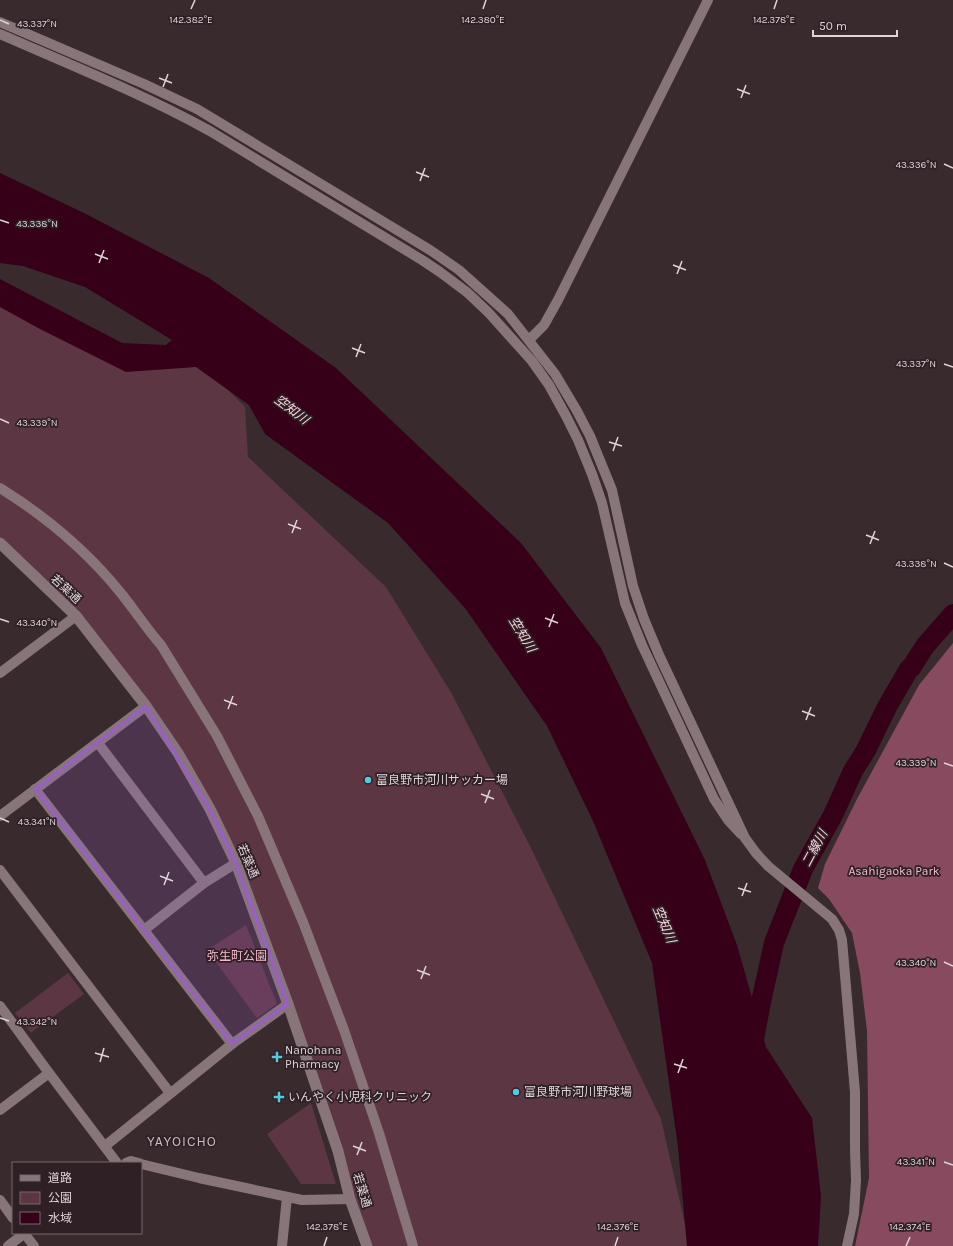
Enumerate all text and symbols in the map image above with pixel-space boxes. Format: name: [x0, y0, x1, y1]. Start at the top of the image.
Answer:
scale bar: [813, 12, 897, 38]
text: 142.382°E: [169, 14, 213, 26]
text: 142.380°E: [461, 14, 505, 26]
text: 142.378°E: [753, 14, 795, 26]
text: 43.337°N: [17, 18, 57, 30]
text: 50 m: [819, 19, 847, 33]
text: 43.336°N: [895, 159, 937, 171]
text: 43.338°N: [16, 218, 58, 230]
text: 43.337°N: [896, 358, 936, 370]
water label: 空知川: [272, 392, 313, 428]
text: 43.339°N: [16, 417, 58, 429]
text: 43.338°N: [895, 558, 937, 570]
street label: 若葉通: [48, 572, 84, 606]
water label: 空知川: [506, 614, 540, 656]
text: 43.340°N: [17, 617, 57, 629]
text: 43.339°N: [895, 757, 937, 769]
place label: 富良野市河川サッカー場: [376, 773, 508, 787]
marker: 富良野市河川サッカー場: [363, 775, 373, 785]
text: 43.341°N: [18, 816, 56, 828]
water label: 二線川: [799, 826, 831, 869]
street label: 若葉通: [235, 842, 261, 880]
park label: Asahigaoka Park: [848, 864, 940, 878]
water label: 空知川: [650, 903, 680, 947]
park label: 弥生町公園: [207, 949, 267, 963]
text: 43.340°N: [896, 957, 936, 969]
text: 43.342°N: [17, 1016, 57, 1028]
place label: Nanohana Pharmacy: [285, 1043, 341, 1071]
marker: Nanohana Pharmacy: [272, 1052, 282, 1062]
place label: 富良野市河川野球場: [524, 1085, 632, 1099]
marker: 富良野市河川野球場: [511, 1087, 521, 1097]
place label: いんやく小児科クリニック: [288, 1090, 432, 1104]
marker: いんやく小児科クリニック: [273, 1091, 285, 1103]
district label: YAYOICHO: [147, 1133, 217, 1150]
text: 43.341°N: [897, 1156, 935, 1168]
legend: [12, 1162, 142, 1234]
text: 道路: [48, 1171, 72, 1185]
street label: 若葉通: [350, 1171, 374, 1209]
text: 公園: [48, 1191, 72, 1205]
text: 水域: [48, 1211, 72, 1225]
text: 142.378°E: [306, 1221, 348, 1233]
text: 142.376°E: [597, 1221, 639, 1233]
text: 142.374°E: [889, 1221, 931, 1233]

